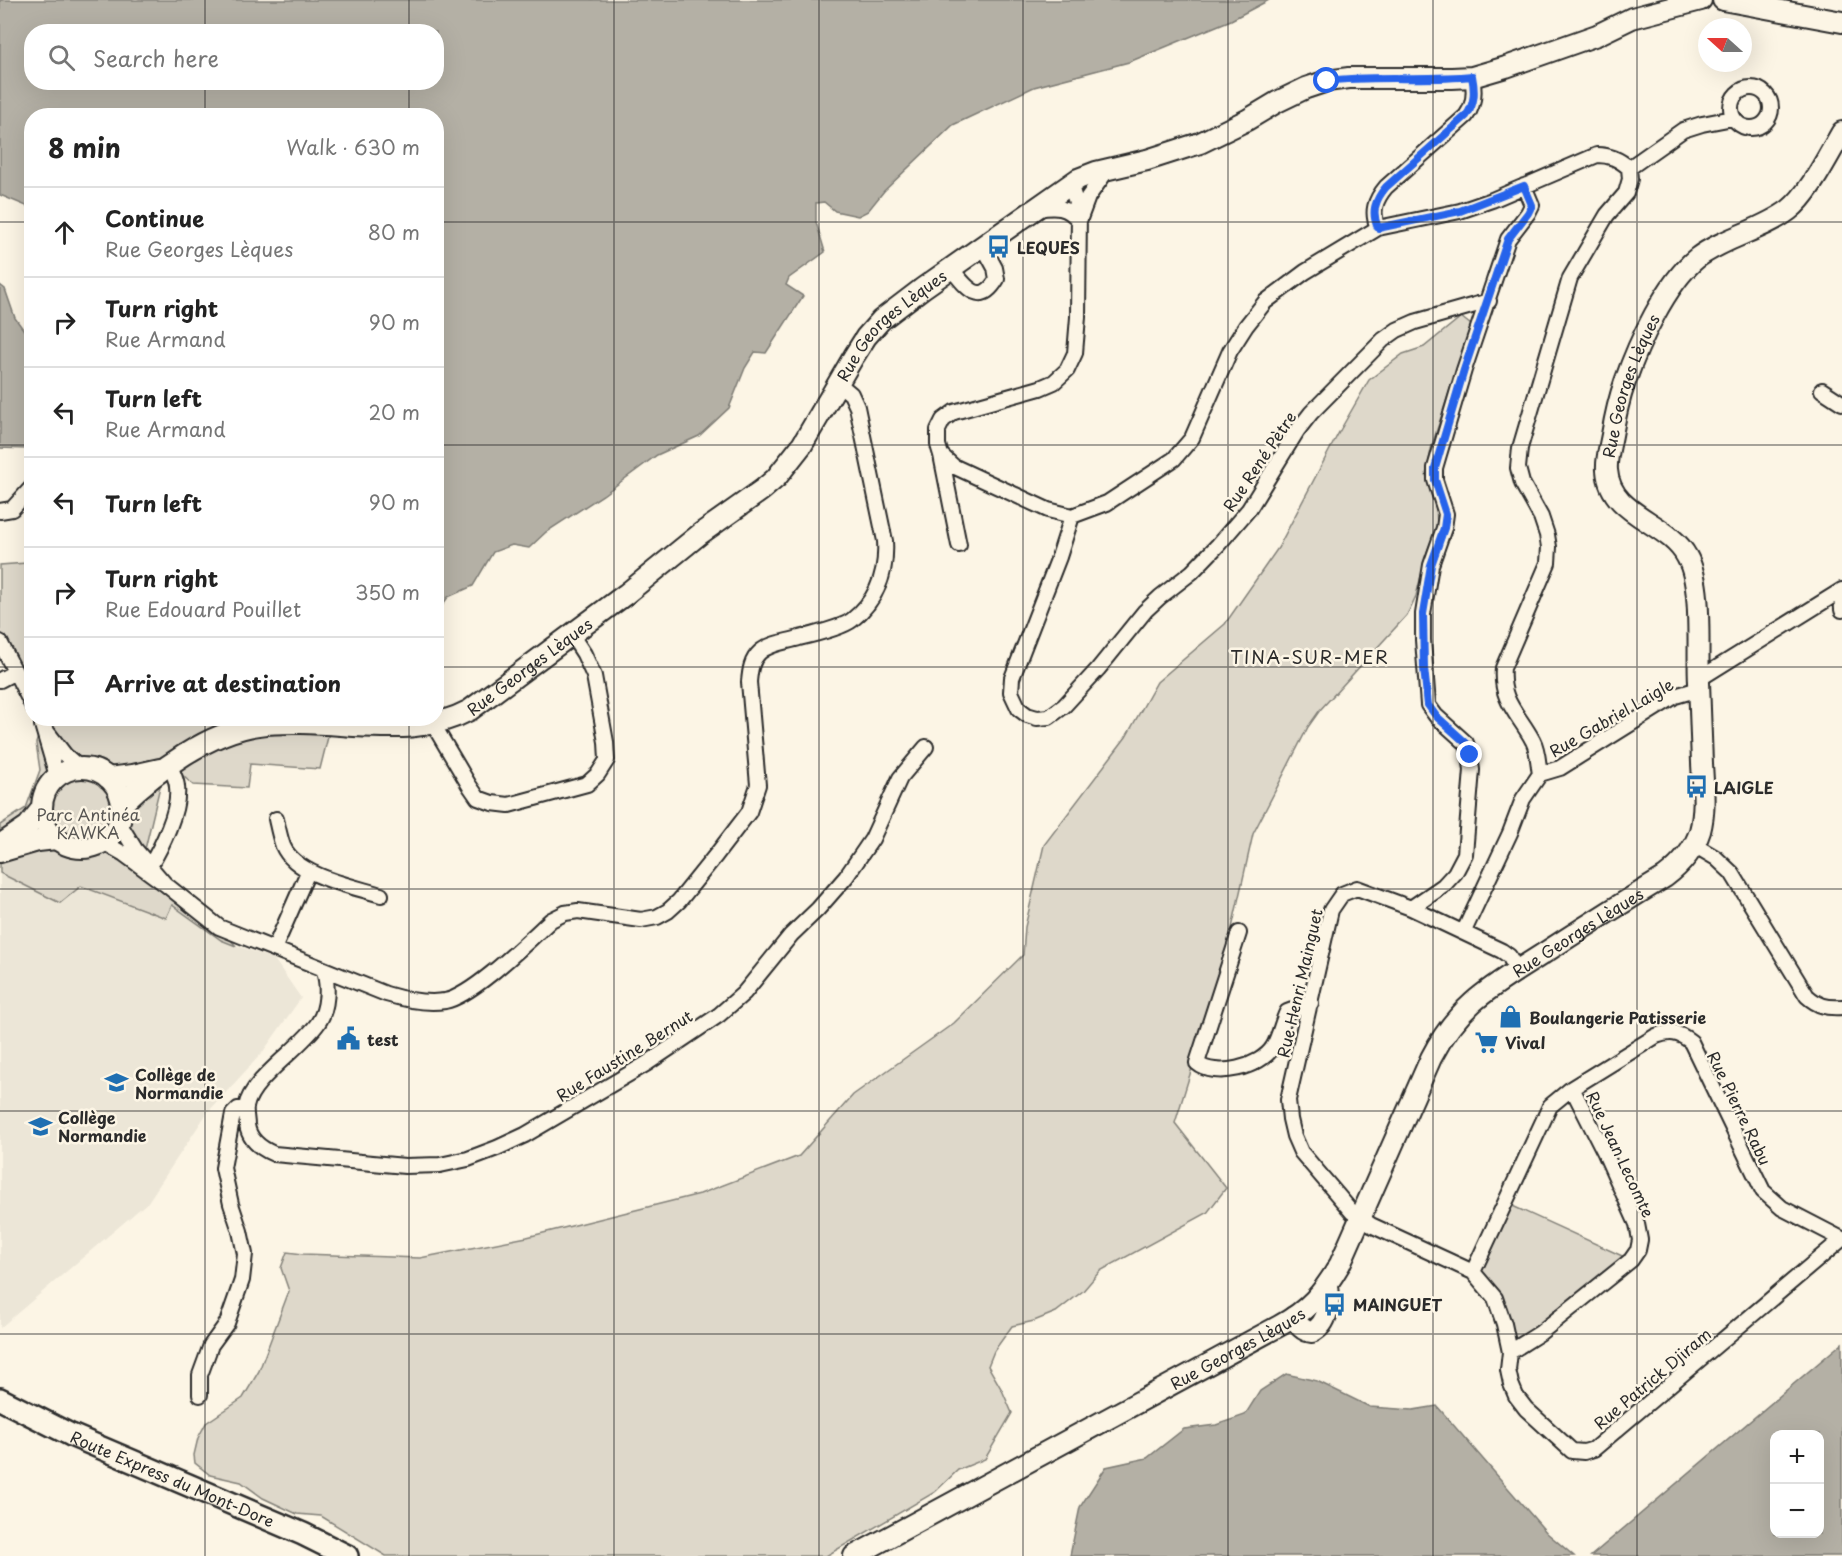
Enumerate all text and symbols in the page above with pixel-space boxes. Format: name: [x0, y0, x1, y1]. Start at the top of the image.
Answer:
north arrow: [1698, 18, 1752, 72]
search box: [24, 24, 444, 90]
icon: search: [45, 41, 78, 74]
text: Search here: [93, 41, 219, 74]
route start: [1313, 67, 1339, 93]
text: 8 min: [48, 128, 121, 167]
text: Walk · 630 m: [286, 132, 420, 162]
text: Continue: [105, 201, 204, 234]
icon: ahead: [48, 216, 81, 249]
text: 80 m: [368, 217, 420, 247]
text: Rue Georges Lèques: [105, 234, 293, 264]
bus stop icon: LEQUES: [986, 234, 1012, 260]
place label: LEQUES: [1017, 235, 1080, 259]
street label: Rue Georges Lèques: [830, 263, 951, 385]
text: Turn right: [105, 291, 218, 324]
icon: right: [48, 306, 81, 339]
text: 90 m: [369, 307, 420, 337]
street label: Rue Georges Lèques: [1596, 309, 1665, 460]
text: Rue Armand: [105, 324, 226, 354]
text: Turn left: [105, 381, 202, 414]
icon: left: [48, 396, 81, 429]
text: 20 m: [368, 397, 420, 427]
street label: Rue René Pètre: [1217, 406, 1301, 516]
text: Rue Armand: [105, 414, 226, 444]
icon: left: [48, 486, 81, 519]
text: Turn left: [105, 486, 202, 519]
text: 90 m: [369, 487, 420, 517]
text: Turn right: [105, 561, 218, 594]
icon: right: [48, 576, 81, 609]
text: 350 m: [355, 577, 420, 607]
text: Rue Edouard Pouillet: [105, 594, 301, 624]
street label: Rue Georges Lèques: [461, 611, 597, 721]
district label: TINA-SUR-MER: [1230, 643, 1390, 670]
icon: arrive: [48, 666, 81, 699]
text: Arrive at destination: [105, 666, 341, 699]
street label: Rue Gabriel Laigle: [1544, 672, 1678, 762]
route end: [1456, 741, 1482, 767]
bus stop icon: LAIGLE: [1683, 774, 1709, 800]
place label: LAIGLE: [1714, 775, 1774, 799]
park label: Parc Antinéa KAWKA: [36, 802, 140, 844]
street label: Rue Georges Lèques: [1507, 881, 1647, 983]
street label: Rue Henri Mainguet: [1270, 906, 1328, 1060]
street label: Rue Faustine Bernut: [551, 1003, 697, 1107]
shop icon: Boulangerie Patisserie: [1498, 1004, 1524, 1030]
place label: Boulangerie Patisserie: [1529, 1005, 1706, 1029]
public building icon: test: [336, 1026, 362, 1052]
place label: test: [367, 1027, 399, 1051]
supermarket icon: Vival: [1474, 1029, 1500, 1055]
place label: Vival: [1505, 1030, 1545, 1054]
street label: Rue Pierre Rabu: [1702, 1047, 1778, 1169]
place label: Collège de Normandie: [135, 1062, 224, 1104]
school or university icon: Collège de Normandie: [104, 1070, 130, 1096]
street label: Rue Jean Lecomte: [1581, 1087, 1661, 1221]
place label: Collège Normandie: [58, 1105, 147, 1147]
school or university icon: Collège Normandie: [27, 1113, 53, 1139]
bus stop icon: MAINGUET: [1322, 1291, 1348, 1317]
place label: MAINGUET: [1353, 1292, 1442, 1316]
street label: Rue Georges Lèques: [1165, 1301, 1310, 1395]
street label: Rue Patrick Djiram: [1588, 1322, 1716, 1434]
street label: Route Express du Mont-Dore: [67, 1424, 278, 1533]
map controls: [1770, 1430, 1824, 1538]
button: +: [1770, 1430, 1824, 1484]
button: −: [1770, 1484, 1824, 1538]

